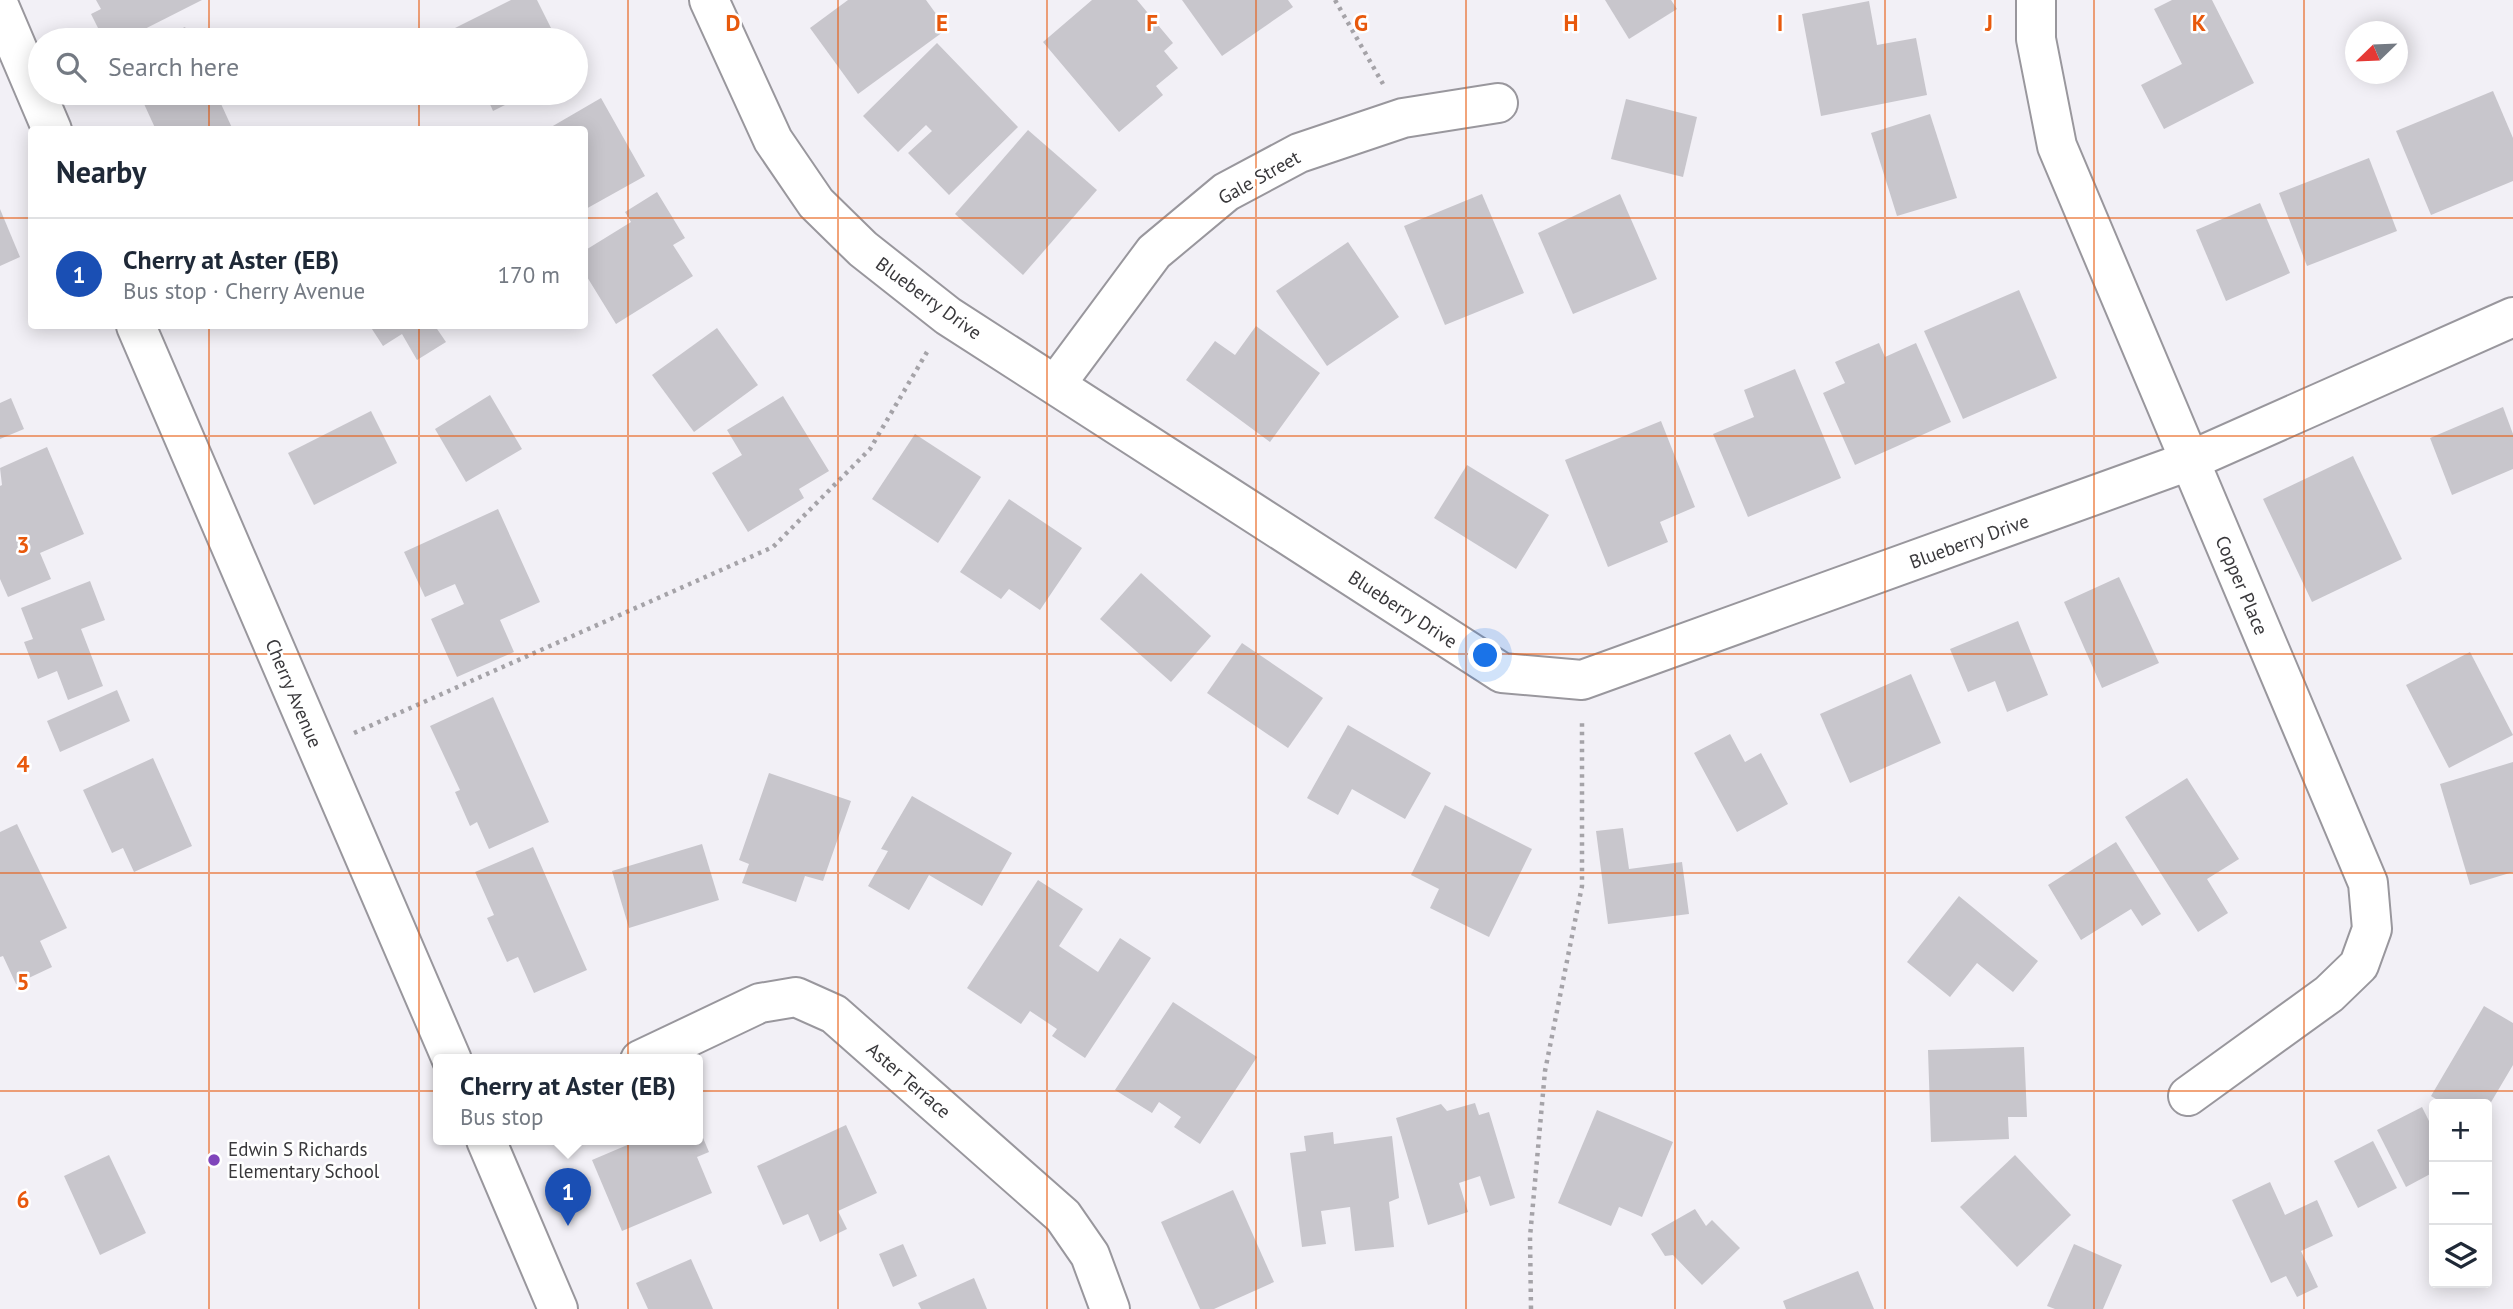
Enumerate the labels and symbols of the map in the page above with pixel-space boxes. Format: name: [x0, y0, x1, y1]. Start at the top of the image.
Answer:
text: D: [726, 8, 740, 37]
text: E: [936, 8, 948, 37]
text: F: [1146, 8, 1158, 37]
text: G: [1354, 8, 1368, 37]
text: H: [1564, 8, 1578, 37]
text: I: [1777, 8, 1783, 37]
text: J: [1984, 8, 1993, 37]
text: K: [2192, 8, 2206, 37]
north arrow: [2345, 21, 2408, 84]
street label: Gale Street: [1214, 144, 1305, 209]
street label: Blueberry Drive: [871, 251, 987, 345]
street label: Blueberry Drive: [1906, 508, 2032, 574]
text: 3: [16, 530, 30, 559]
street label: Copper Place: [2210, 532, 2274, 638]
street label: Blueberry Drive: [1344, 565, 1462, 653]
street label: Cherry Avenue: [260, 635, 328, 751]
your location: [1468, 638, 1502, 672]
text: 4: [16, 749, 30, 778]
text: 5: [16, 967, 30, 996]
street label: Aster Terrace: [862, 1037, 956, 1123]
place label: Edwin S Richards Elementary School: [228, 1137, 380, 1183]
marker: Edwin S Richards Elementary School: [206, 1152, 222, 1168]
pin: 1: [545, 1168, 591, 1226]
text: 6: [16, 1185, 30, 1214]

